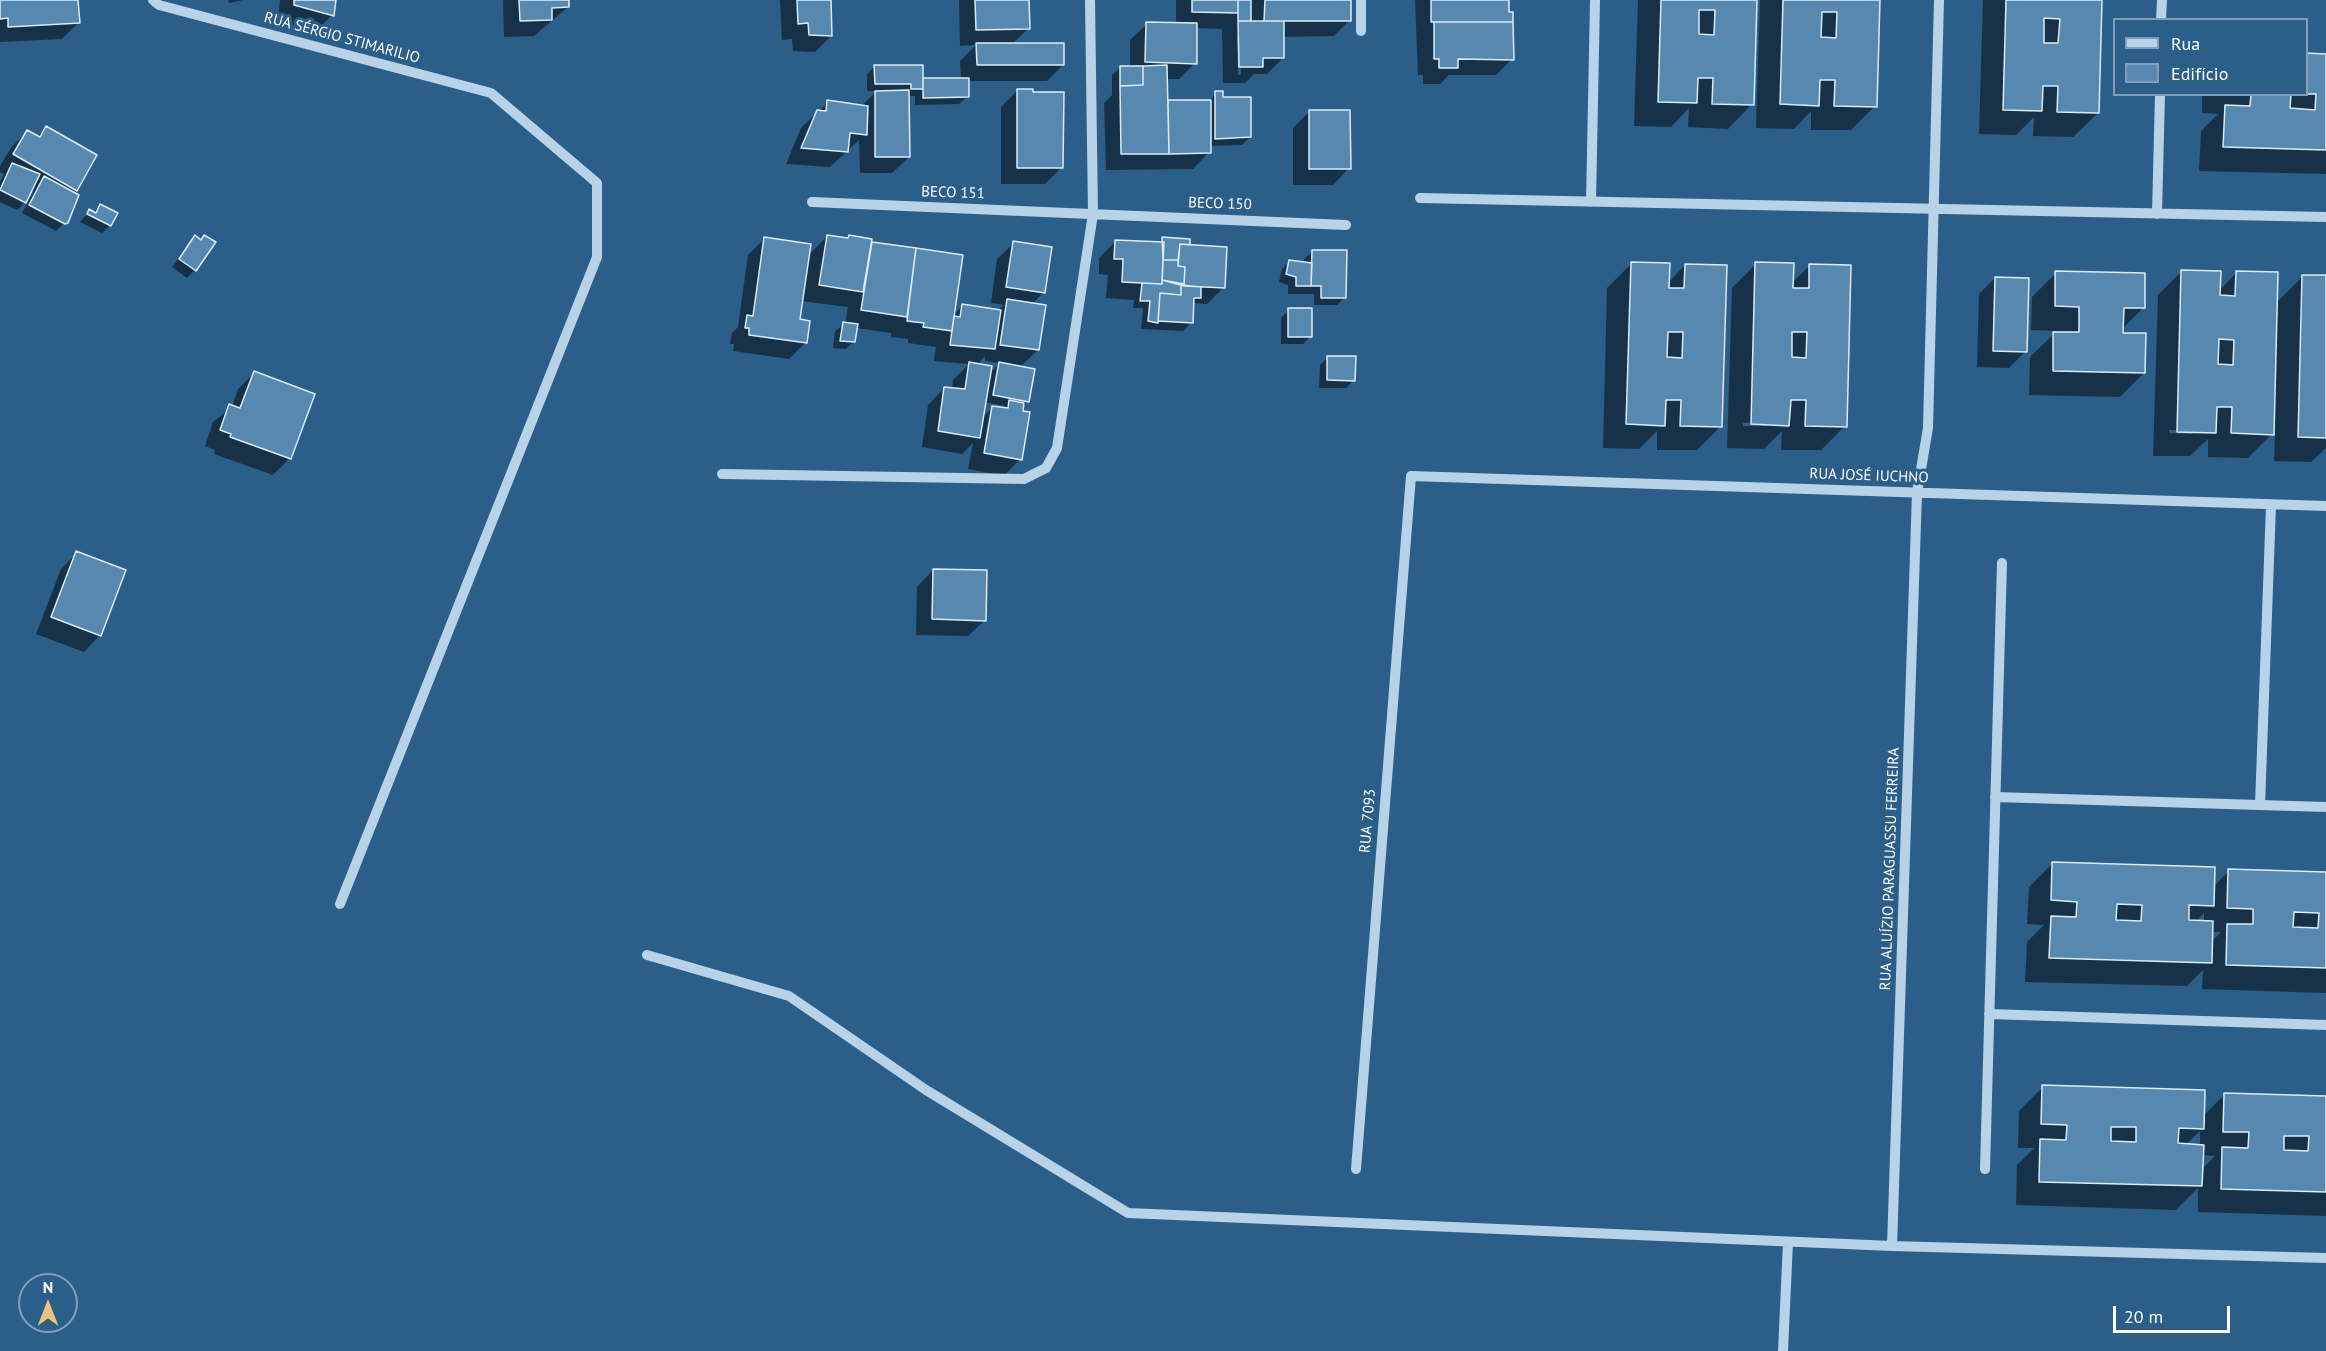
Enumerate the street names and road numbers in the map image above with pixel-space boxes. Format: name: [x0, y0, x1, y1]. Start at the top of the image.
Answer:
street label: RUA SÉRGIO STIMARILIO: [262, 9, 422, 67]
street label: BECO 151: [921, 183, 985, 203]
street label: BECO 150: [1188, 194, 1252, 214]
street label: RUA JOSÉ IUCHNO: [1809, 465, 1929, 487]
street label: RUA ALUÍZIO PARAGUASSU FERREIRA: [1877, 747, 1903, 991]
street label: RUA 7093: [1356, 788, 1380, 854]

